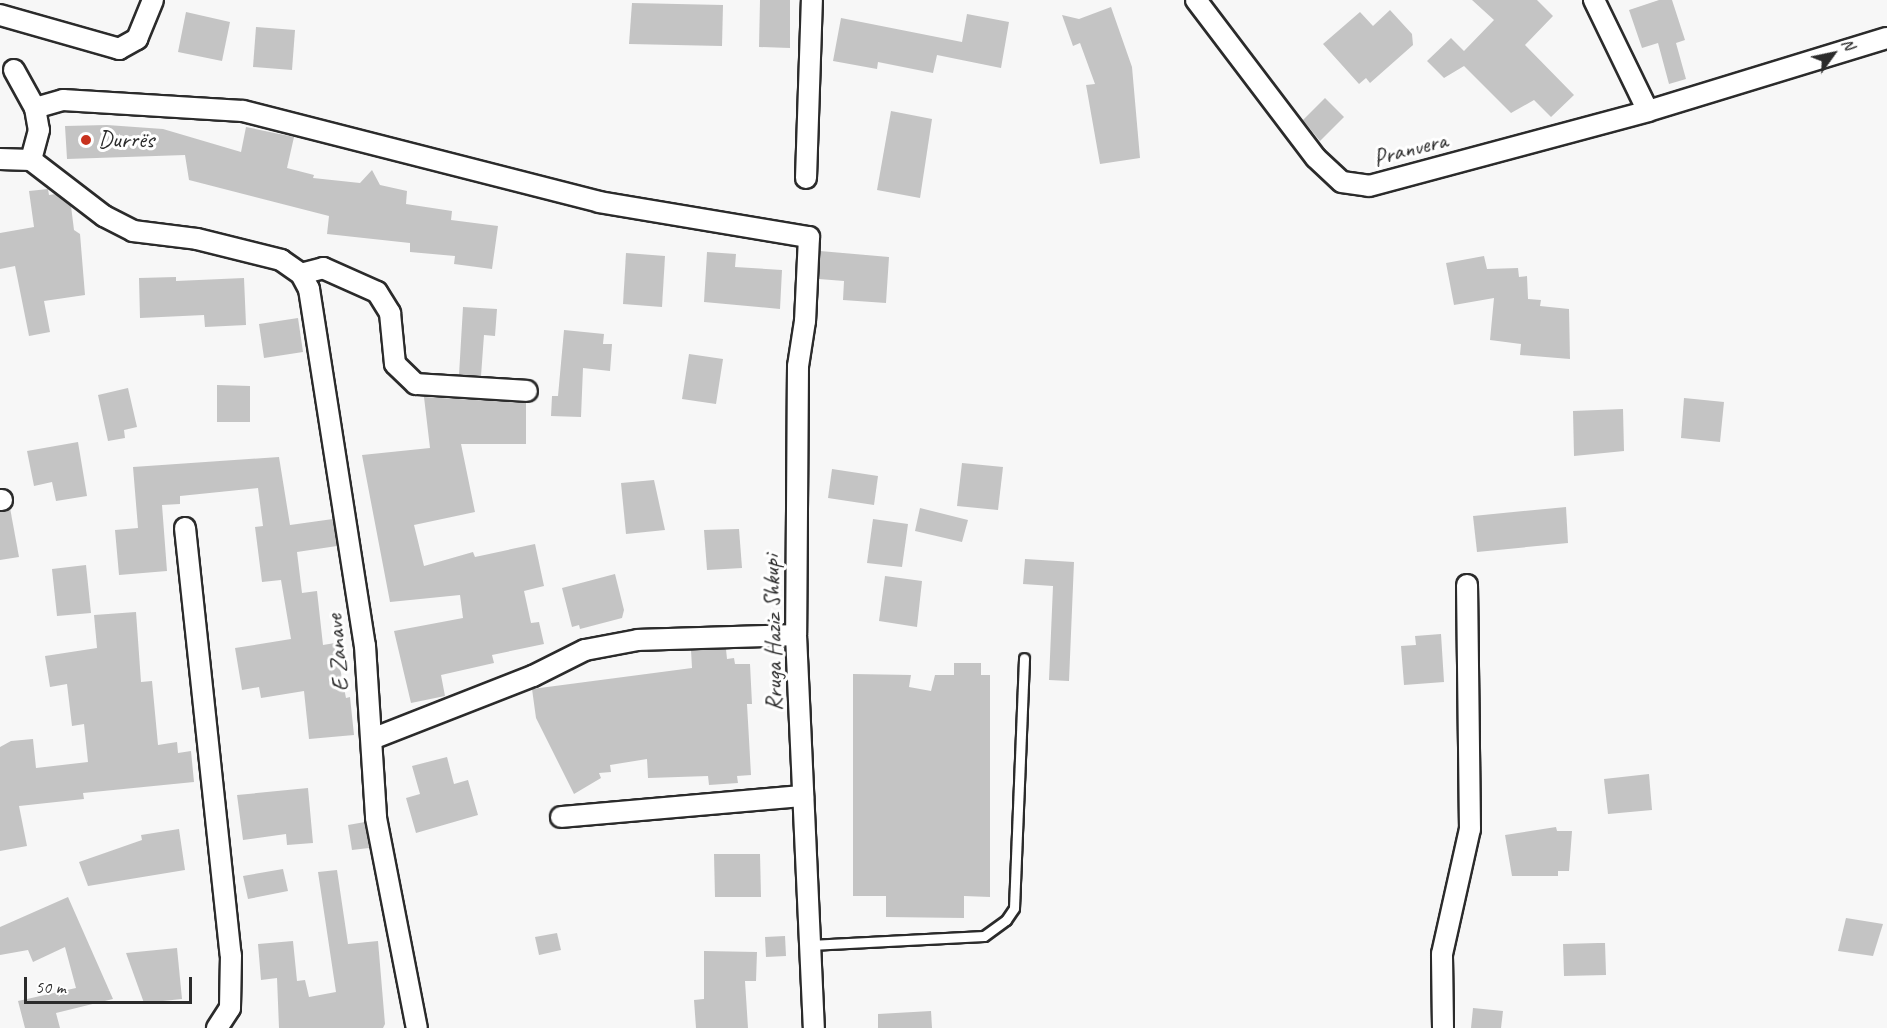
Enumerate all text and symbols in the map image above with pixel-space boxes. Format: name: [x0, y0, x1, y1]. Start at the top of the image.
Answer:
north arrow: [1803, 24, 1863, 84]
text: N: [1837, 35, 1859, 54]
street label: Pranvera: [1370, 125, 1450, 173]
place label: Durrës: [98, 126, 154, 154]
marker: Durrës: [79, 133, 93, 147]
street label: Rruga Haziz Shkupi: [757, 554, 789, 712]
street label: E Zanave: [320, 613, 356, 693]
scale bar: [27, 965, 195, 1003]
text: 50 m: [35, 976, 66, 998]

